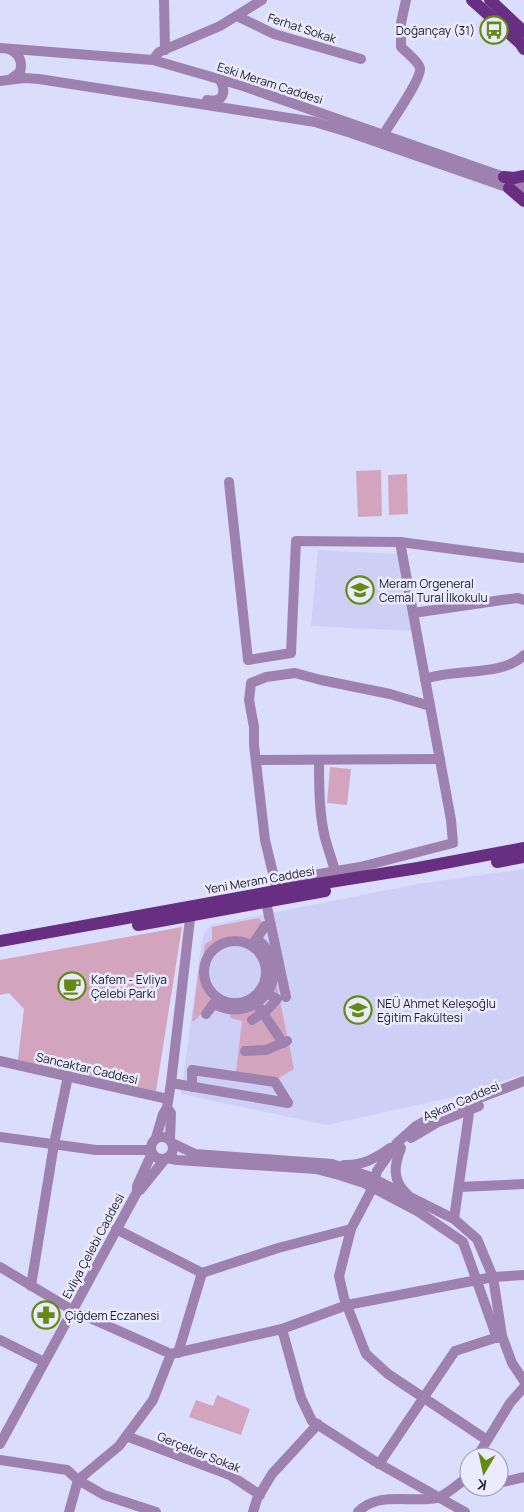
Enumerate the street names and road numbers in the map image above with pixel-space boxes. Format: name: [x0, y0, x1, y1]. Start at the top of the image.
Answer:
street label: Ferhat Sokak: [265, 9, 340, 47]
street label: Eski Meram Caddesi: [215, 58, 325, 108]
street label: Yeni Meram Caddesi: [204, 862, 316, 898]
street label: Sancaktar Caddesi: [34, 1048, 140, 1088]
street label: Aşkan Caddesi: [420, 1077, 502, 1125]
street label: Evliya Çelebi Caddesi: [58, 1190, 128, 1302]
street label: Gerçekler Sokak: [155, 1428, 244, 1477]

